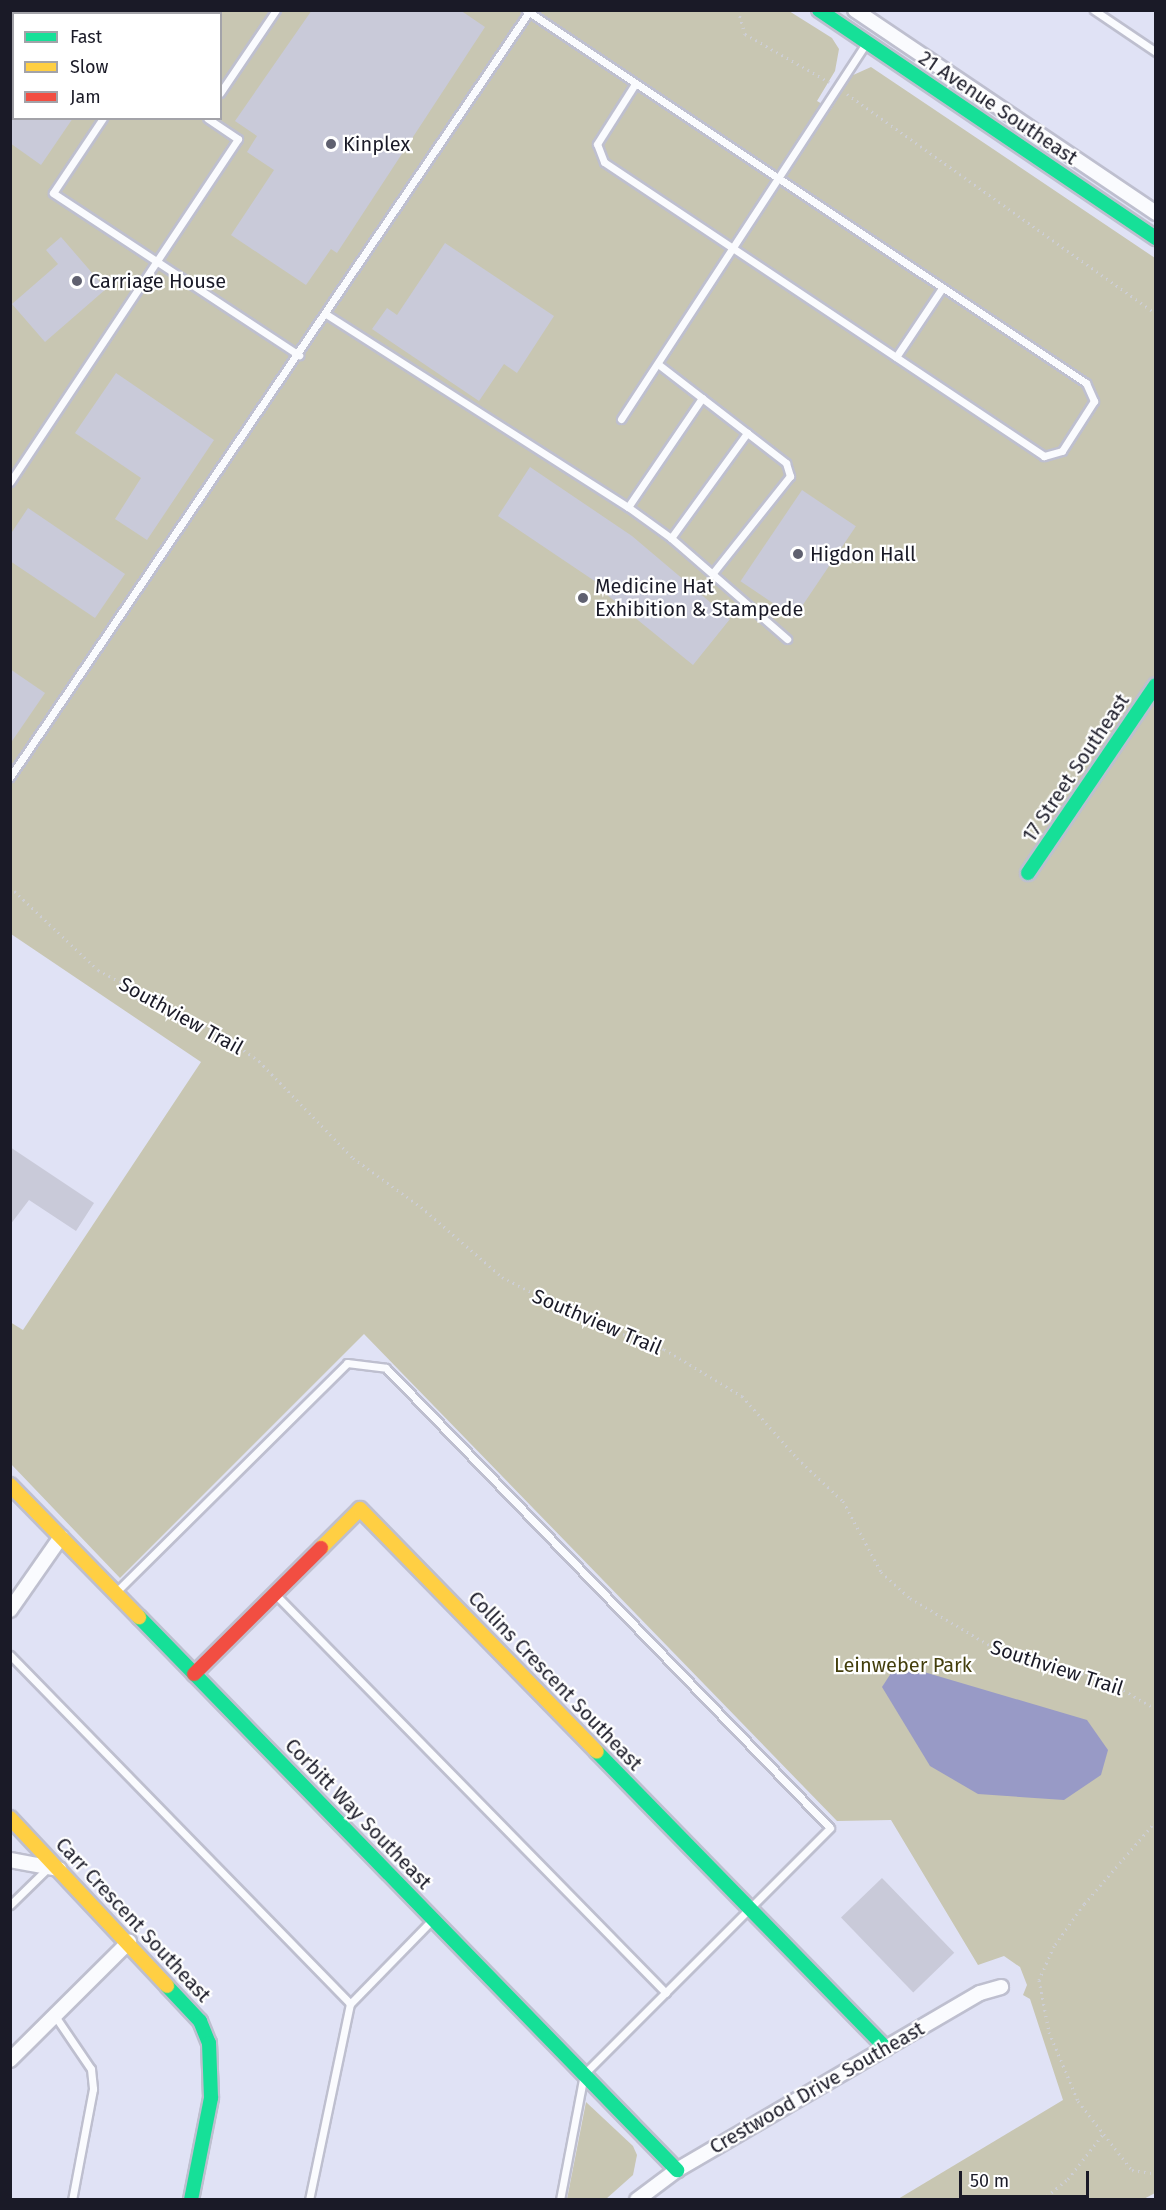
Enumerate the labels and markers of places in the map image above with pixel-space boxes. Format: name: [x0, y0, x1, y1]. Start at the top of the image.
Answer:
place label: Kinplex: [343, 132, 410, 156]
marker: Kinplex: [324, 137, 338, 151]
place label: Carriage House: [89, 269, 226, 293]
marker: Carriage House: [70, 274, 84, 288]
place label: Higdon Hall: [810, 542, 916, 566]
marker: Higdon Hall: [791, 547, 805, 561]
place label: Medicine Hat Exhibition & Stampede: [595, 574, 803, 621]
marker: Medicine Hat Exhibition & Stampede: [576, 591, 590, 605]

